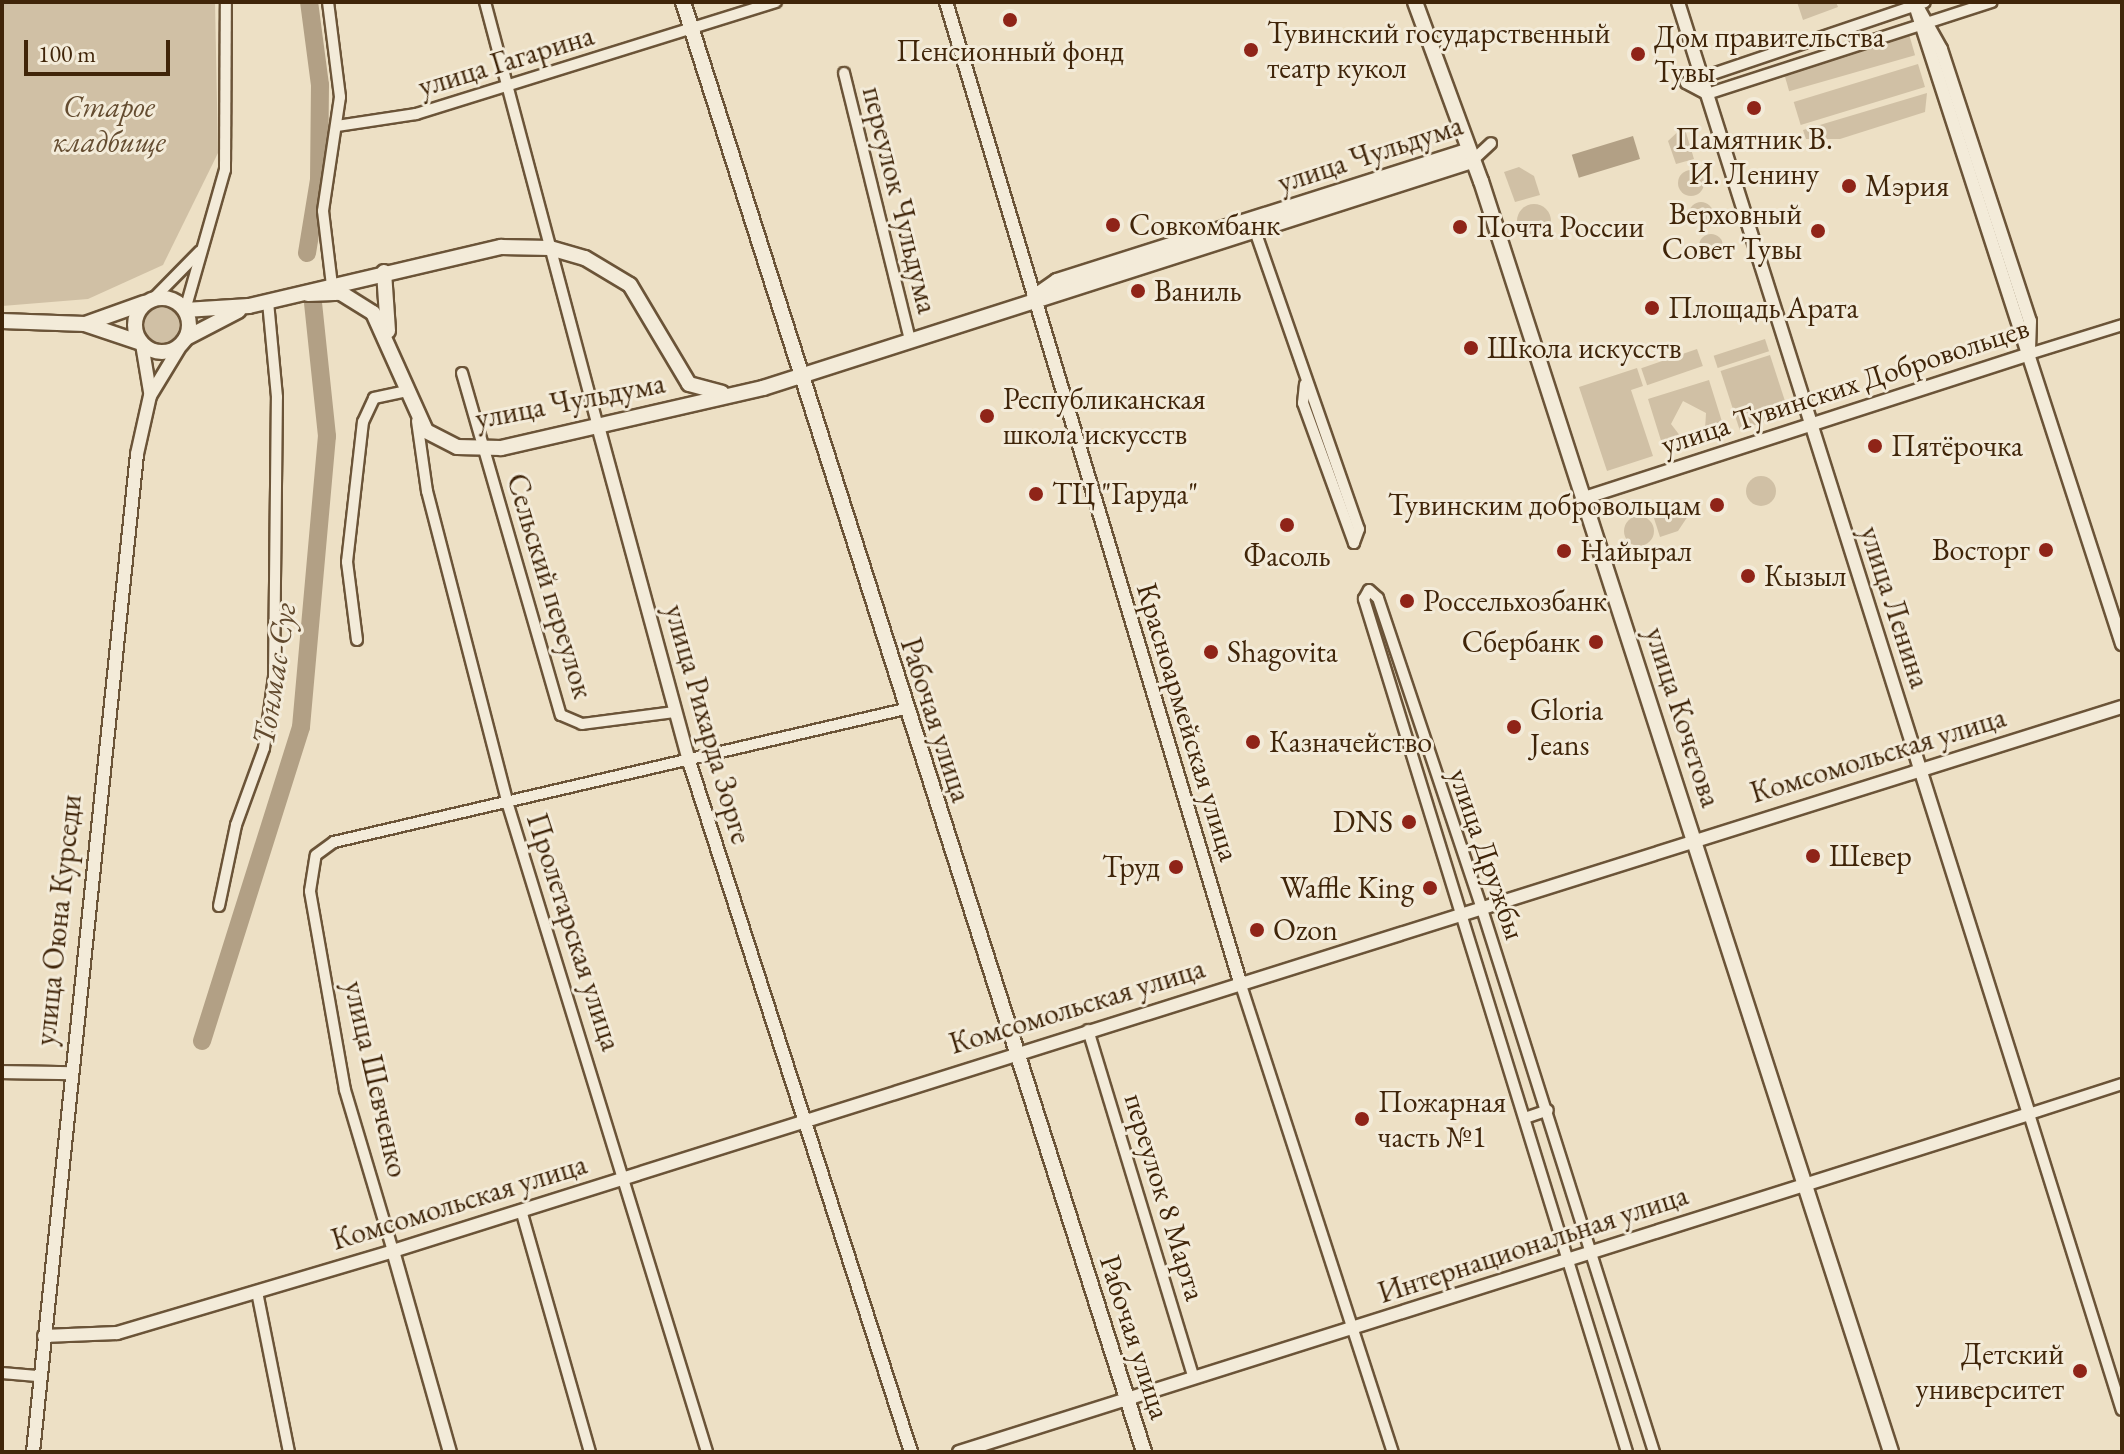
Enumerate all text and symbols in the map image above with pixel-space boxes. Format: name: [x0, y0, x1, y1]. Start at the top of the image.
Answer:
marker: Пенсионный фонд: [1001, 11, 1019, 29]
place label: Тувинский государственный театр кукол: [1267, 15, 1610, 86]
street label: улица Гагарина: [414, 17, 598, 105]
place label: Дом правительства Тувы: [1654, 19, 1885, 90]
scale bar: [28, 24, 174, 74]
place label: Пенсионный фонд: [896, 33, 1124, 69]
text: 100 m: [38, 38, 96, 69]
marker: Тувинский государственный театр кукол: [1242, 41, 1260, 59]
marker: Дом правительства Тувы: [1629, 45, 1647, 63]
street label: переулок Чульдума: [854, 83, 946, 317]
park label: Старое кладбище: [52, 89, 166, 160]
marker: Памятник В. И. Ленину: [1745, 99, 1763, 117]
street label: улица Чульдума: [1273, 107, 1467, 201]
place label: Памятник В. И. Ленину: [1675, 121, 1833, 192]
place label: Мэрия: [1865, 168, 1949, 204]
marker: Мэрия: [1840, 177, 1858, 195]
place label: Верховный Совет Тувы: [1662, 196, 1802, 266]
place label: Совкомбанк: [1129, 207, 1280, 243]
place label: Почта России: [1476, 209, 1644, 245]
marker: Совкомбанк: [1104, 216, 1122, 234]
marker: Почта России: [1451, 218, 1469, 236]
marker: Верховный Совет Тувы: [1809, 222, 1827, 240]
place label: Ваниль: [1154, 273, 1242, 309]
marker: Ваниль: [1129, 282, 1147, 300]
place label: Площадь Арата: [1668, 290, 1859, 326]
marker: Площадь Арата: [1643, 299, 1661, 317]
street label: улица Тувинских Добровольцев: [1657, 309, 2033, 463]
place label: Школа искусств: [1487, 330, 1681, 366]
marker: Школа искусств: [1462, 339, 1480, 357]
street label: улица Чульдума: [472, 365, 668, 437]
place label: Республиканская школа искусств: [1003, 381, 1206, 452]
marker: Республиканская школа искусств: [978, 407, 996, 425]
place label: Пятёрочка: [1891, 428, 2023, 464]
marker: Пятёрочка: [1866, 437, 1884, 455]
street label: Сельский переулок: [499, 469, 601, 703]
place label: ТЦ "Гаруда": [1052, 476, 1198, 512]
marker: ТЦ "Гаруда": [1027, 485, 1045, 503]
place label: Тувинским добровольцам: [1388, 487, 1701, 523]
marker: Тувинским добровольцам: [1708, 496, 1726, 514]
marker: Фасоль: [1278, 516, 1296, 534]
street label: улица Ленина: [1852, 521, 1938, 693]
place label: Восторг: [1932, 532, 2030, 568]
place label: Найырал: [1580, 533, 1692, 569]
place label: Фасоль: [1243, 538, 1331, 574]
marker: Восторг: [2037, 541, 2055, 559]
marker: Найырал: [1555, 542, 1573, 560]
place label: Кызыл: [1764, 558, 1846, 594]
marker: Кызыл: [1739, 567, 1757, 585]
street label: Красноармейская улица: [1129, 579, 1247, 865]
place label: Россельхозбанк: [1423, 583, 1607, 619]
marker: Россельхозбанк: [1398, 592, 1416, 610]
water label: Тонмас-Суг: [244, 600, 304, 748]
street label: улица Рихарда Зорге: [657, 600, 759, 848]
street label: улица Кочетова: [1637, 622, 1729, 812]
place label: Сбербанк: [1462, 624, 1580, 660]
street label: Рабочая улица: [893, 633, 979, 807]
marker: Сбербанк: [1587, 633, 1605, 651]
place label: Shagovita: [1227, 634, 1338, 670]
marker: Shagovita: [1202, 643, 1220, 661]
place label: Gloria Jeans: [1530, 692, 1603, 762]
street label: Комсомольская улица: [1746, 699, 2010, 811]
marker: Gloria Jeans: [1505, 718, 1523, 736]
place label: Казначейство: [1269, 724, 1432, 760]
marker: Казначейство: [1244, 733, 1262, 751]
street label: улица Дружбы: [1441, 764, 1533, 944]
street label: улица Оюна Курседи: [27, 793, 89, 1047]
place label: DNS: [1333, 804, 1393, 840]
street label: Пролетарская улица: [519, 809, 629, 1055]
marker: DNS: [1400, 813, 1418, 831]
place label: Шевер: [1829, 838, 1912, 874]
marker: Шевер: [1804, 847, 1822, 865]
place label: Труд: [1102, 849, 1160, 885]
marker: Труд: [1167, 858, 1185, 876]
place label: Waffle King: [1280, 870, 1414, 906]
marker: Waffle King: [1421, 879, 1439, 897]
place label: Ozon: [1273, 912, 1338, 948]
marker: Ozon: [1248, 921, 1266, 939]
street label: Комсомольская улица: [945, 950, 1209, 1062]
street label: улица Шевченко: [336, 977, 416, 1181]
place label: Пожарная часть №1: [1378, 1084, 1506, 1154]
street label: переулок 8 Марта: [1116, 1089, 1214, 1305]
marker: Пожарная часть №1: [1353, 1110, 1371, 1128]
street label: Комсомольская улица: [327, 1146, 591, 1258]
street label: Интернациональная улица: [1373, 1177, 1693, 1311]
street label: Рабочая улица: [1092, 1250, 1178, 1424]
place label: Детский университет: [1916, 1336, 2064, 1406]
marker: Детский университет: [2071, 1362, 2089, 1380]

